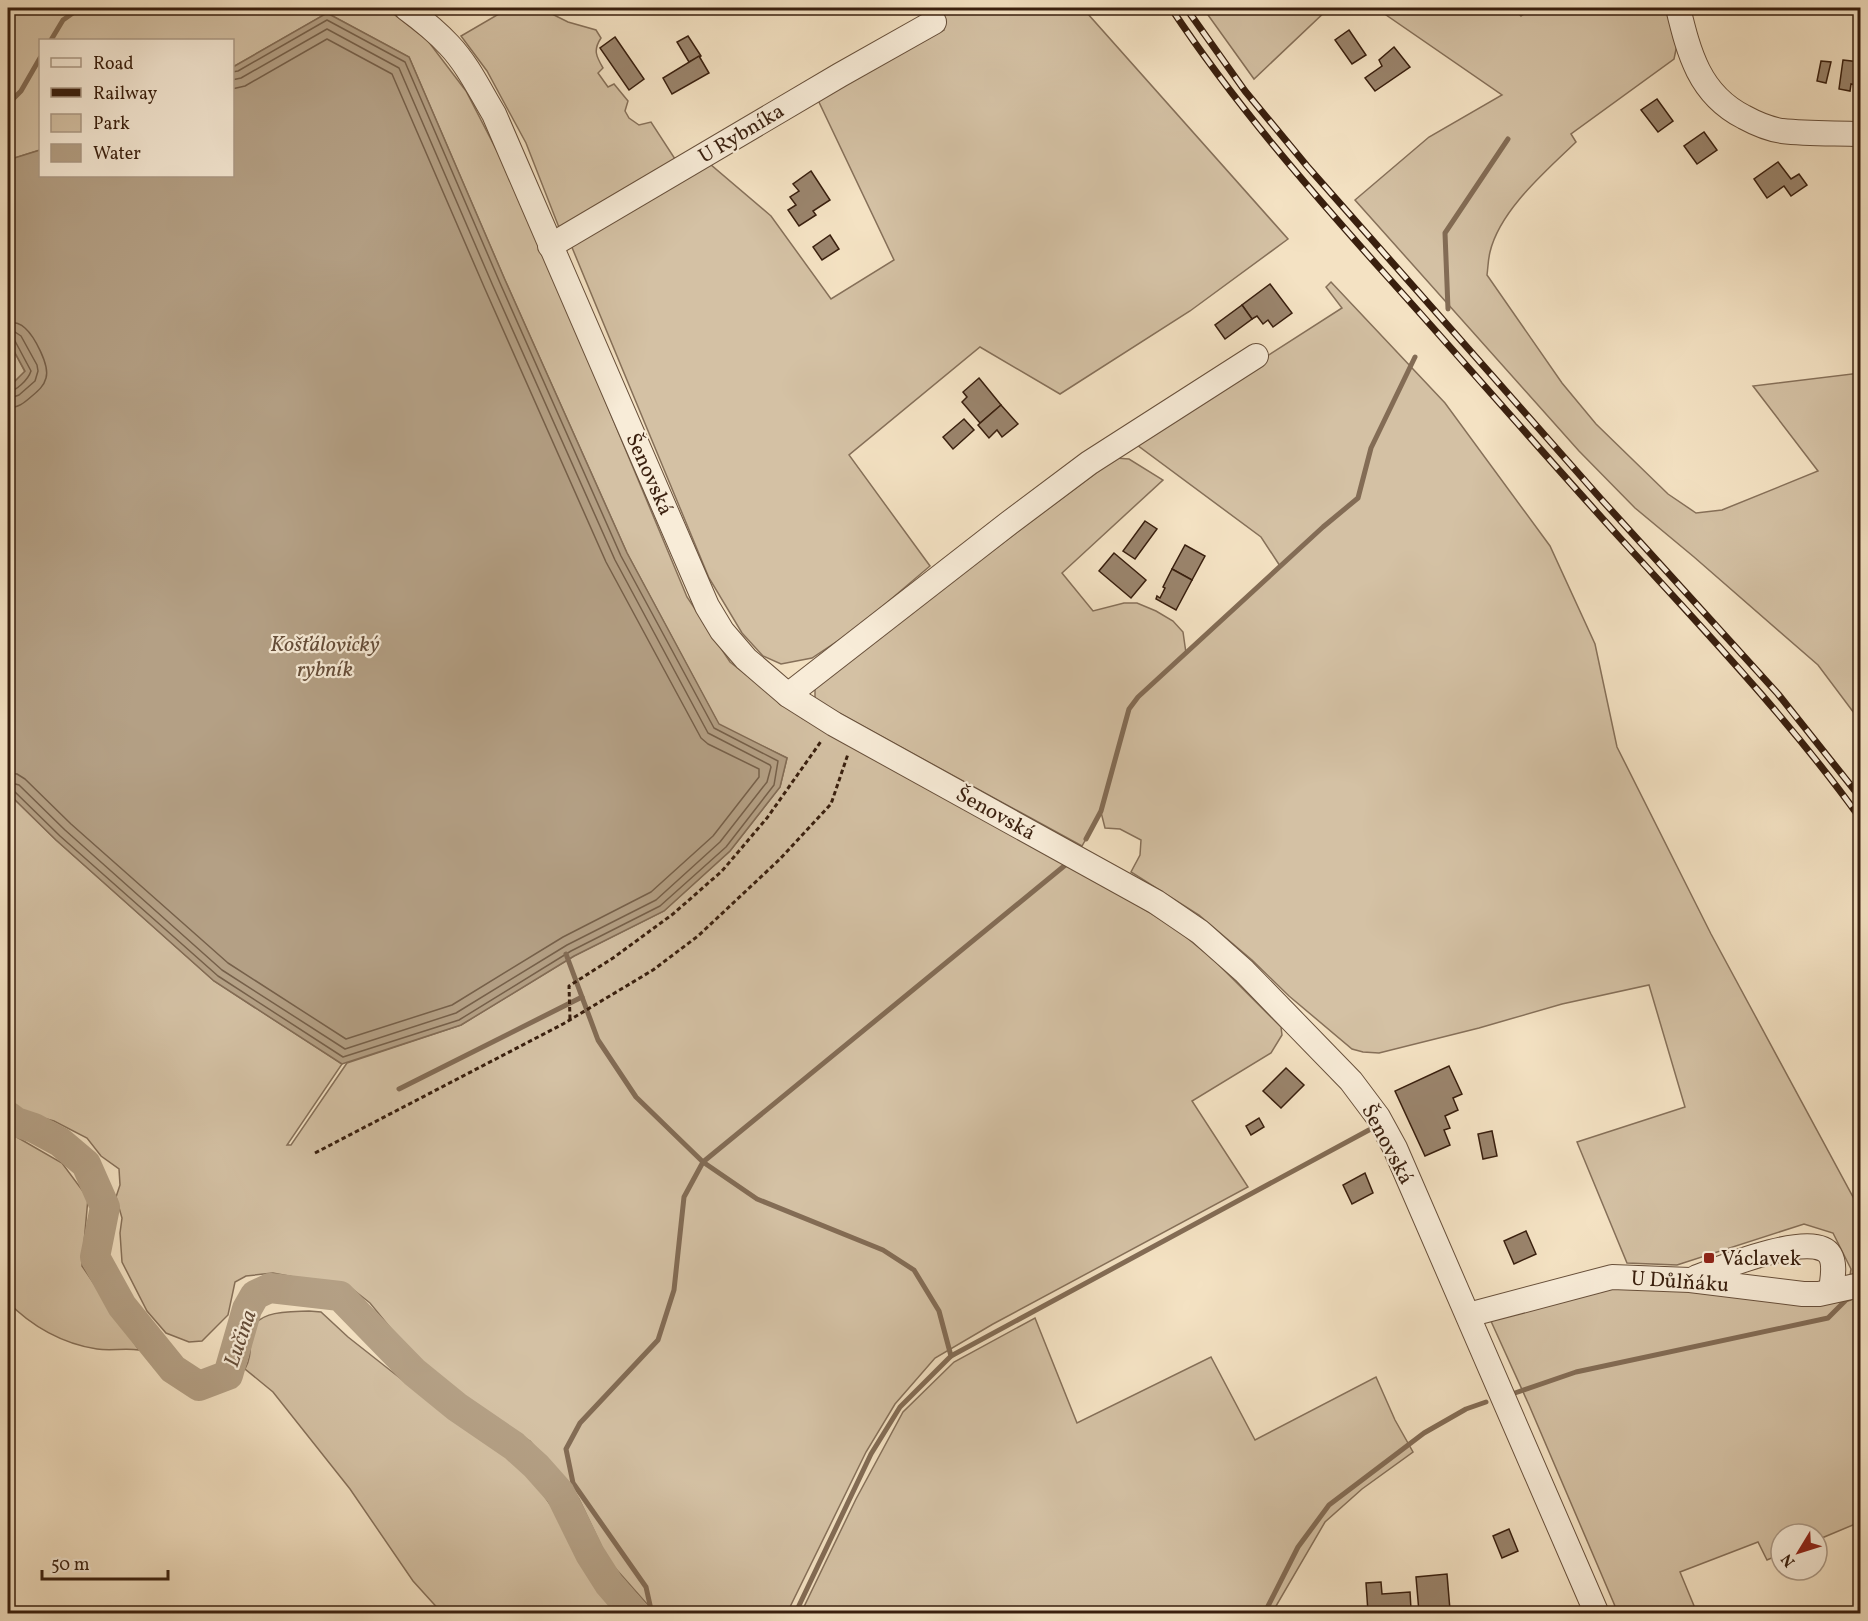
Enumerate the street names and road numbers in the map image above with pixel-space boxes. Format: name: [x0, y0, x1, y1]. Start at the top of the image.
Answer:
street label: U Rybníka: [693, 97, 790, 171]
street label: Šenovská: [618, 429, 680, 520]
street label: Šenovská: [950, 781, 1040, 848]
street label: Šenovská: [1353, 1099, 1420, 1190]
street label: U Důlňáku: [1630, 1265, 1730, 1300]

